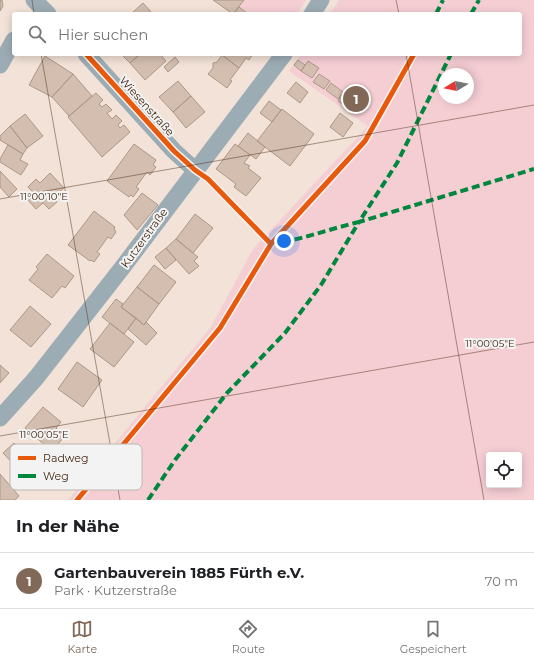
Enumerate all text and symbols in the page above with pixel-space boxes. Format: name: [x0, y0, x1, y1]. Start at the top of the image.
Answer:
search box: [12, 12, 522, 56]
icon: search: [26, 23, 48, 45]
text: Hier suchen: [58, 25, 148, 44]
north arrow: [438, 68, 474, 104]
street label: Wiesenstraße: [117, 73, 178, 139]
pin: 1: [343, 84, 369, 114]
text: 11°00'10"E: [20, 190, 68, 203]
street label: Kutzerstraße: [118, 205, 171, 271]
your location: [274, 231, 294, 251]
text: 11°00'05"E: [465, 337, 515, 350]
text: 11°00'05"E: [19, 428, 69, 441]
legend: [10, 444, 142, 490]
text: Radweg: [43, 451, 89, 465]
map controls: [486, 452, 522, 488]
button: locate: [486, 452, 522, 488]
text: Weg: [43, 469, 69, 483]
text: In der Nähe: [16, 516, 120, 536]
text: Gartenbauverein 1885 Fürth e.V.: [54, 563, 304, 582]
text: 1: [26, 573, 32, 589]
text: 70 m: [485, 573, 518, 589]
text: Park · Kutzerstraße: [54, 582, 177, 598]
tab: Karte: [67, 618, 97, 656]
tab: Route: [232, 618, 265, 656]
tab: Gespeichert: [400, 618, 467, 656]

